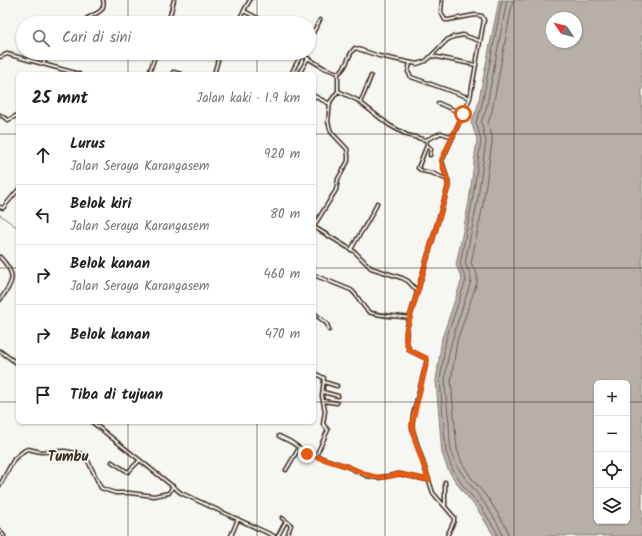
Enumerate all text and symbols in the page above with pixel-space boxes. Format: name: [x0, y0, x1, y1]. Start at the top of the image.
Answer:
north arrow: [546, 12, 582, 48]
search box: [16, 16, 316, 60]
text: Cari di sini: [62, 26, 131, 50]
icon: search: [30, 27, 52, 49]
text: 25 mnt: [32, 85, 88, 112]
text: Jalan kaki · 1.9 km: [196, 88, 300, 109]
route start: [454, 105, 472, 123]
text: Lurus: [70, 132, 105, 156]
icon: ahead: [32, 144, 54, 166]
text: 920 m: [264, 144, 300, 165]
text: Jalan Seraya Karangasem: [70, 156, 209, 177]
text: Belok kiri: [70, 192, 131, 216]
icon: left: [32, 204, 54, 226]
text: 80 m: [270, 204, 300, 225]
text: Jalan Seraya Karangasem: [70, 216, 209, 237]
text: Belok kanan: [70, 252, 150, 276]
icon: right: [32, 264, 54, 286]
text: 460 m: [264, 264, 300, 285]
text: Jalan Seraya Karangasem: [70, 276, 209, 297]
text: Belok kanan: [70, 323, 150, 347]
icon: right: [32, 324, 54, 346]
text: 470 m: [265, 324, 300, 345]
map controls: [594, 380, 630, 524]
button: +: [594, 380, 630, 416]
text: Tiba di tujuan: [70, 383, 163, 407]
icon: arrive: [32, 384, 54, 406]
button: −: [594, 416, 630, 452]
route end: [298, 445, 316, 463]
district label: Tumbu: [48, 446, 89, 468]
button: locate: [594, 452, 630, 488]
button: layers: [594, 488, 630, 524]

